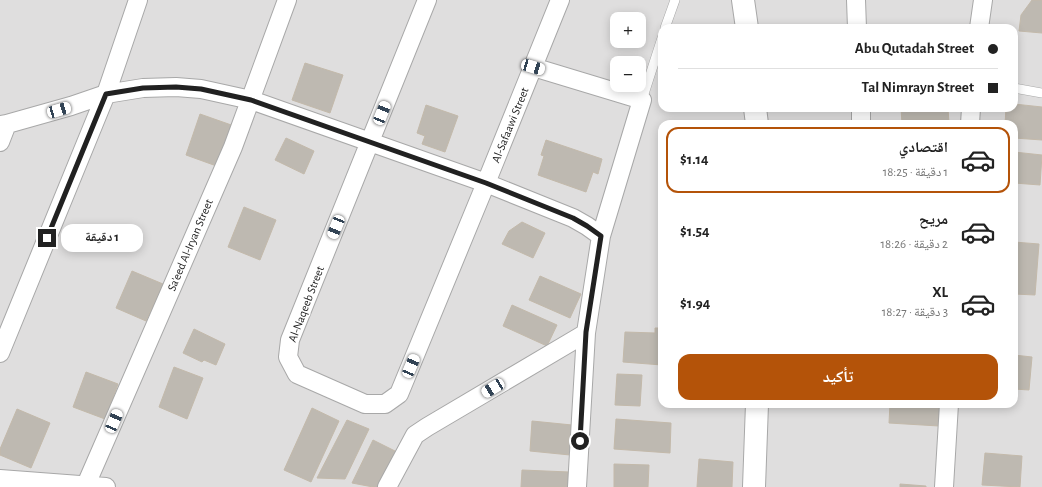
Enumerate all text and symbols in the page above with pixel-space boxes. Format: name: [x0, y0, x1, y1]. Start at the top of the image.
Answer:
map controls: [610, 12, 646, 92]
button: +: [610, 12, 646, 48]
text: Abu Qutadah Street: [855, 41, 974, 56]
button: −: [610, 56, 646, 92]
car: [520, 58, 546, 76]
text: Tal Nimrayn Street: [862, 80, 974, 95]
street label: Al-Safaawi Street: [489, 85, 531, 164]
car: [372, 100, 392, 126]
car: [46, 101, 72, 119]
text: اقتصادي: [899, 140, 948, 155]
icon: car: [960, 142, 996, 178]
text: $1.14: [680, 152, 709, 167]
text: 1 دقيقة · 18:25: [883, 166, 948, 179]
street label: Sa’eed Al-Iryan Street: [165, 197, 216, 293]
text: مريح: [919, 212, 948, 227]
car: [326, 214, 346, 240]
icon: car: [960, 214, 996, 250]
callout: 1 دقيقة: [61, 224, 143, 252]
text: $1.54: [680, 224, 710, 239]
route end: [38, 229, 56, 247]
text: 1 دقيقة: [85, 231, 119, 244]
text: 2 دقيقة · 18:26: [881, 238, 948, 251]
street label: Al-Naqeeb Street: [286, 264, 326, 344]
text: XL: [932, 285, 948, 300]
icon: car: [960, 286, 996, 322]
text: $1.94: [680, 296, 710, 311]
text: 3 دقيقة · 18:27: [882, 306, 948, 319]
car: [401, 353, 421, 379]
button: تأكيد: [678, 354, 998, 400]
car: [480, 377, 506, 399]
car: [104, 408, 124, 434]
route start: [571, 432, 589, 450]

